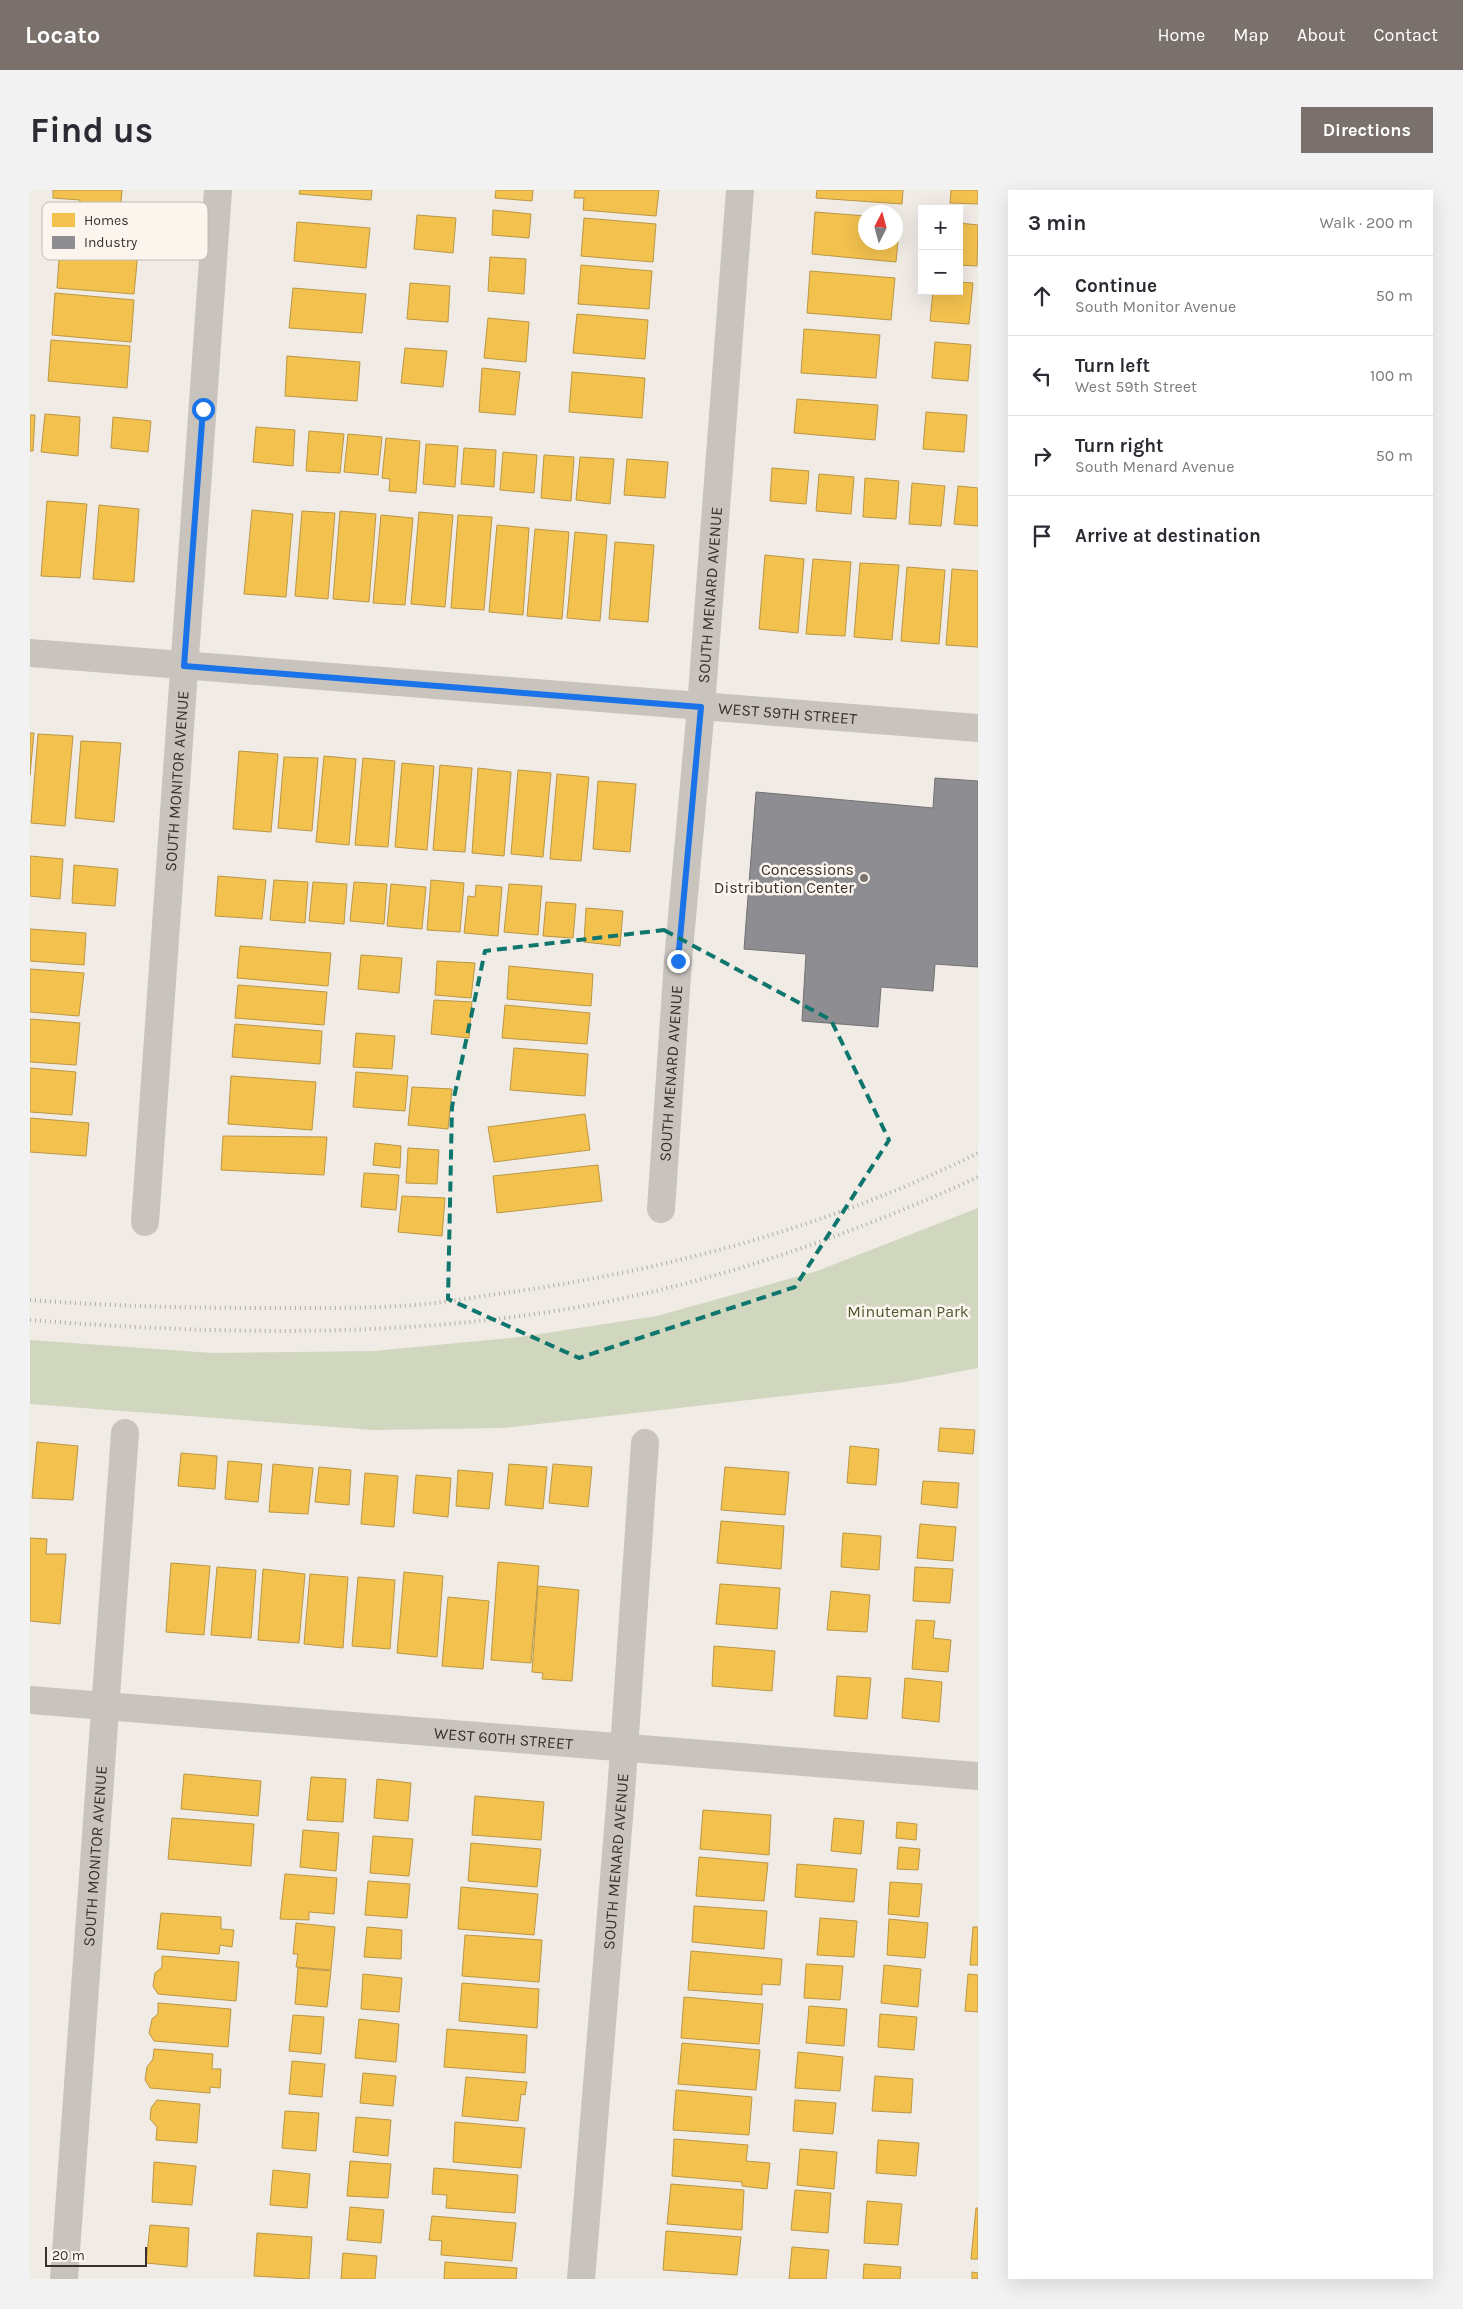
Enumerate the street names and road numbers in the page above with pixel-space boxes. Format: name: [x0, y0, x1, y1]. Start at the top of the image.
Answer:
street label: SOUTH MENARD AVENUE: [694, 506, 726, 684]
street label: SOUTH MONITOR AVENUE: [161, 690, 193, 872]
street label: WEST 59TH STREET: [717, 698, 858, 728]
street label: SOUTH MENARD AVENUE: [655, 984, 686, 1162]
street label: WEST 60TH STREET: [433, 1723, 574, 1754]
street label: SOUTH MONITOR AVENUE: [79, 1765, 111, 1947]
street label: SOUTH MENARD AVENUE: [599, 1773, 632, 1950]

